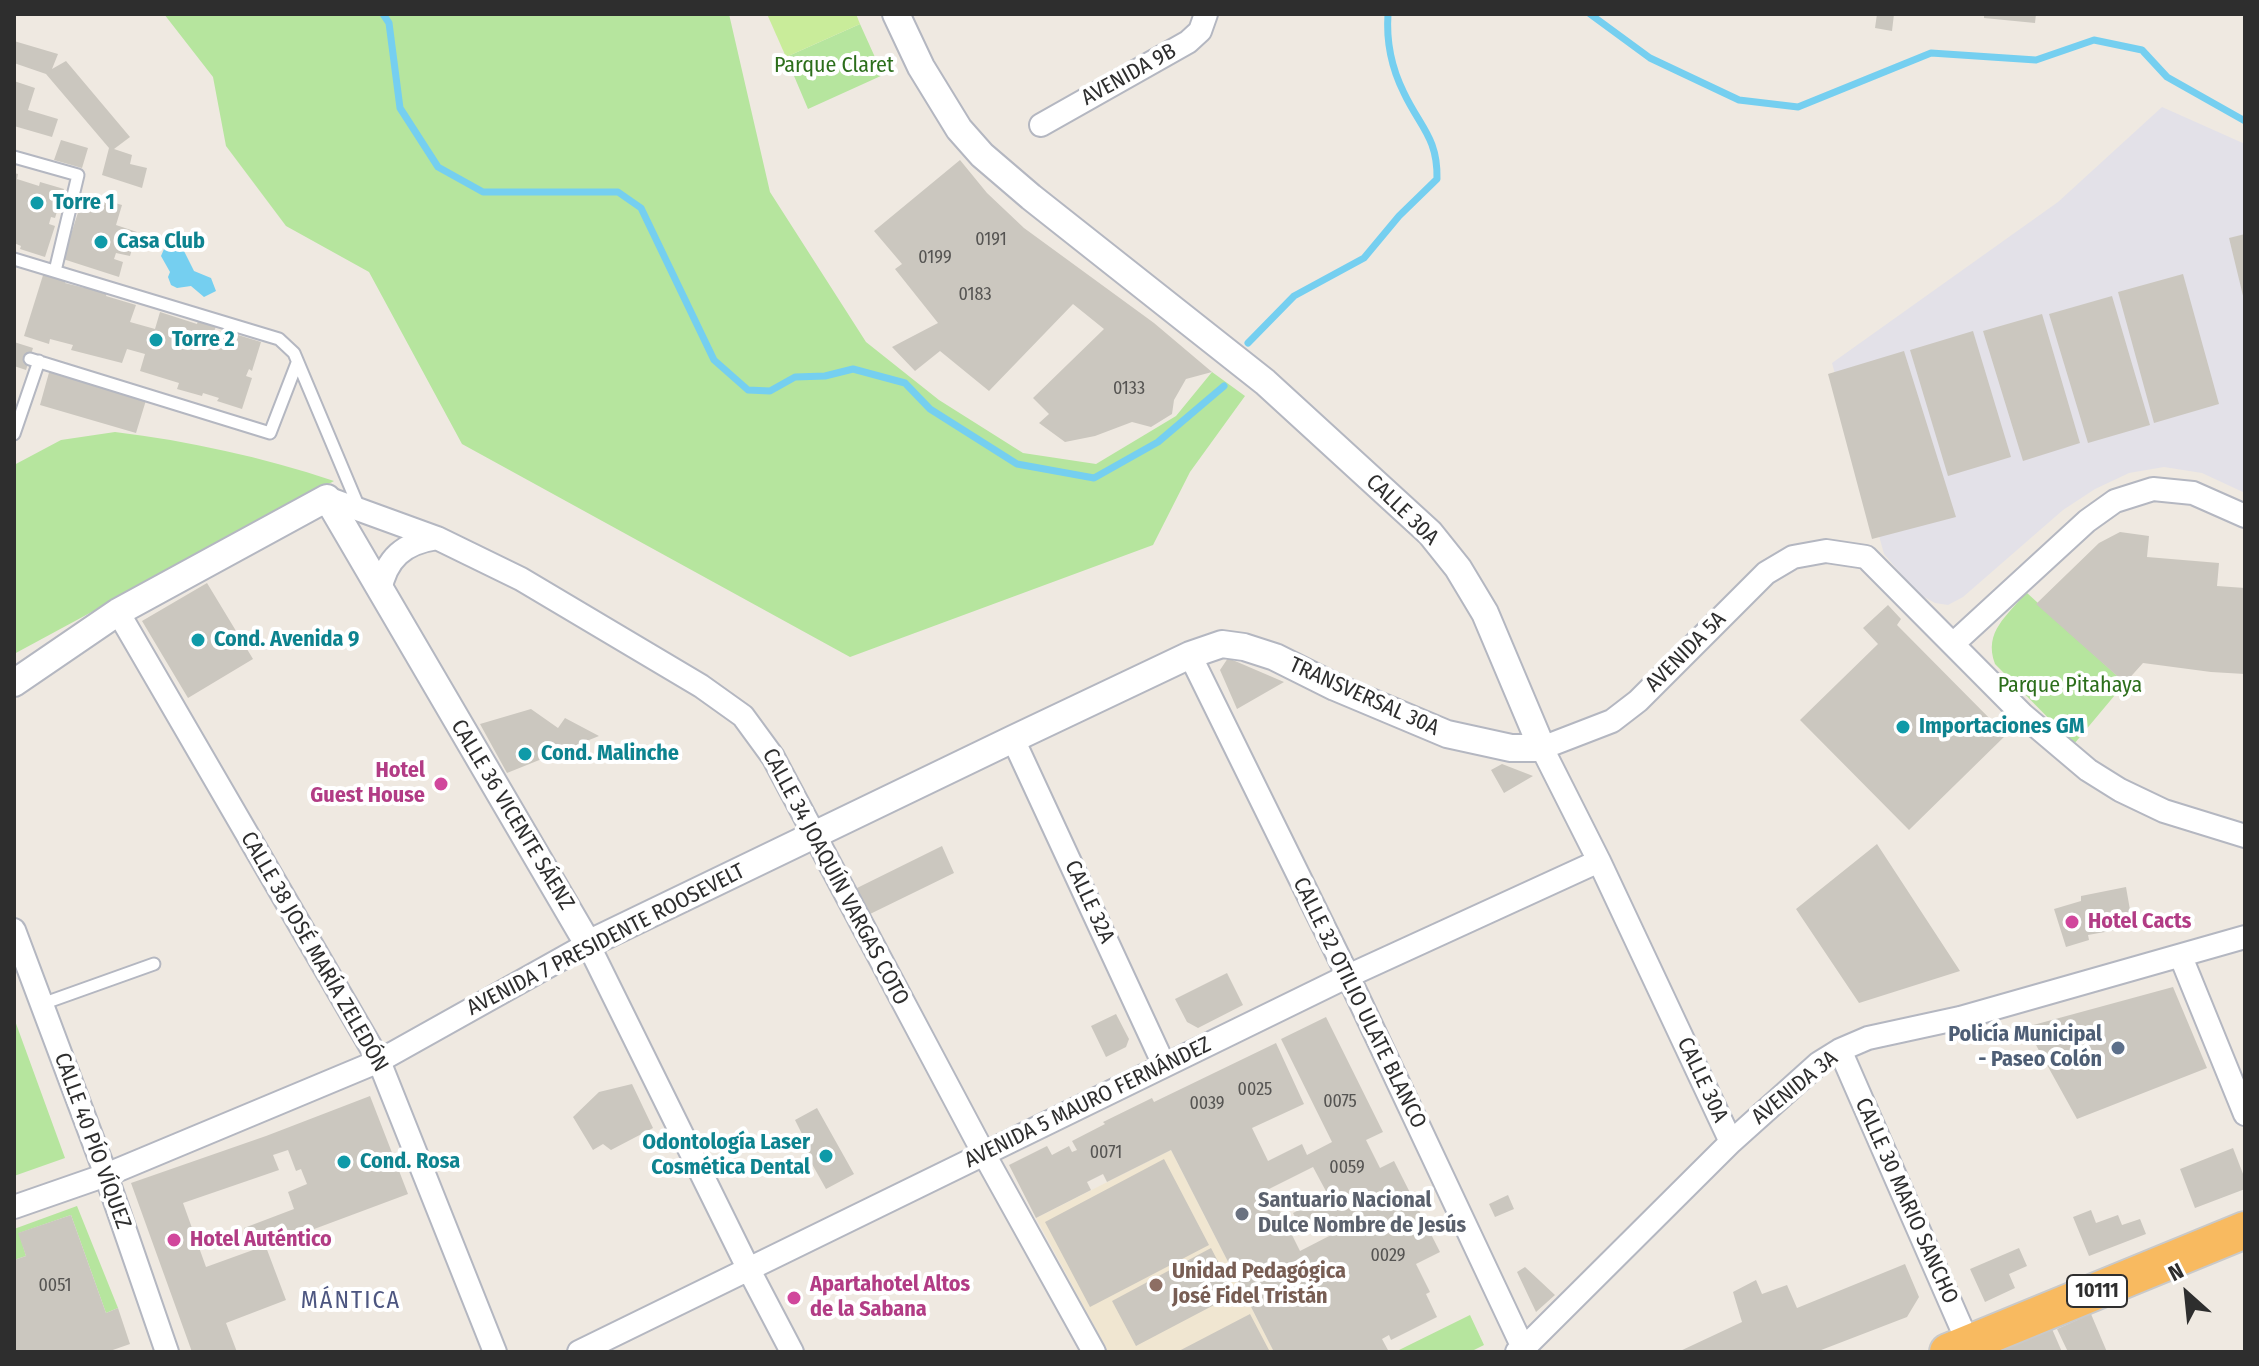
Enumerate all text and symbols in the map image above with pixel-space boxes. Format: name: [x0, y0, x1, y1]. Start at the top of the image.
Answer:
street label: AVENIDA 9B: [1077, 38, 1181, 112]
park label: Parque Claret: [774, 53, 894, 79]
place label: Torre 1: [53, 190, 115, 216]
marker: Torre 1: [28, 194, 46, 212]
place label: Casa Club: [117, 229, 205, 255]
house number: 0191: [975, 229, 1007, 251]
marker: Casa Club: [92, 233, 110, 251]
house number: 0199: [918, 247, 952, 269]
house number: 0183: [958, 284, 992, 306]
place label: Torre 2: [172, 327, 235, 353]
marker: Torre 2: [147, 331, 165, 349]
house number: 0133: [1113, 378, 1145, 400]
street label: CALLE 30A: [1360, 469, 1444, 551]
street label: AVENIDA 5A: [1640, 606, 1732, 698]
place label: Cond. Avenida 9: [214, 627, 359, 653]
marker: Cond. Avenida 9: [189, 631, 207, 649]
street label: TRANSVERSAL 30A: [1285, 652, 1443, 742]
park label: Parque Pitahaya: [1998, 673, 2142, 699]
place label: Importaciones GM: [1919, 714, 2085, 740]
street label: CALLE 36 VICENTE SÁENZ: [445, 715, 579, 915]
marker: Importaciones GM: [1894, 718, 1912, 736]
place label: Cond. Malinche: [541, 741, 679, 767]
street label: CALLE 34 JOAQUÍN VARGAS COTO: [756, 744, 914, 1010]
marker: Cond. Malinche: [516, 745, 534, 763]
place label: Hotel Guest House: [310, 758, 425, 810]
marker: Hotel Guest House: [432, 775, 450, 793]
street label: CALLE 38 JOSÉ MARÍA ZELEDÓN: [234, 827, 394, 1077]
street label: CALLE 32A: [1058, 856, 1120, 948]
street label: AVENIDA 7 PRESIDENTE ROOSEVELT: [463, 858, 749, 1022]
street label: CALLE 32 OTILIO ULATE BLANCO: [1287, 873, 1431, 1133]
place label: Hotel Cacts: [2088, 909, 2191, 935]
marker: Hotel Cacts: [2063, 913, 2081, 931]
place label: Policía Municipal - Paseo Colón: [1948, 1022, 2102, 1074]
street label: AVENIDA 5 MAURO FERNÁNDEZ: [961, 1032, 1215, 1174]
street label: CALLE 30A: [1671, 1033, 1733, 1127]
marker: Policía Municipal - Paseo Colón: [2109, 1039, 2127, 1057]
street label: AVENIDA 3A: [1747, 1045, 1843, 1131]
street label: CALLE 40 PÍO VÍQUEZ: [48, 1049, 136, 1233]
house number: 0025: [1238, 1079, 1272, 1101]
house number: 0075: [1323, 1091, 1357, 1113]
house number: 0039: [1189, 1093, 1225, 1115]
street label: CALLE 30 MARIO SANCHO: [1849, 1094, 1963, 1308]
place label: Odontología Laser Cosmética Dental: [642, 1130, 810, 1182]
house number: 0071: [1090, 1142, 1122, 1164]
marker: Odontología Laser Cosmética Dental: [817, 1147, 835, 1165]
place label: Cond. Rosa: [360, 1149, 460, 1175]
marker: Cond. Rosa: [335, 1153, 353, 1171]
house number: 0059: [1329, 1157, 1365, 1179]
place label: Santuario Nacional Dulce Nombre de Jesús: [1258, 1188, 1466, 1240]
marker: Santuario Nacional Dulce Nombre de Jesús: [1233, 1205, 1251, 1223]
place label: Hotel Auténtico: [190, 1227, 332, 1253]
marker: Hotel Auténtico: [165, 1231, 183, 1249]
house number: 0029: [1370, 1245, 1406, 1267]
north arrow: [2147, 1254, 2227, 1334]
text: N: [2164, 1257, 2188, 1287]
place label: Unidad Pedagógica José Fidel Tristán: [1172, 1259, 1346, 1310]
place label: Apartahotel Altos de la Sabana: [810, 1272, 970, 1324]
house number: 0051: [38, 1275, 72, 1297]
road number: 10111: [2067, 1275, 2127, 1307]
marker: Unidad Pedagógica José Fidel Tristán: [1147, 1276, 1165, 1294]
district label: MÁNTICA: [301, 1287, 401, 1315]
marker: Apartahotel Altos de la Sabana: [785, 1289, 803, 1307]

